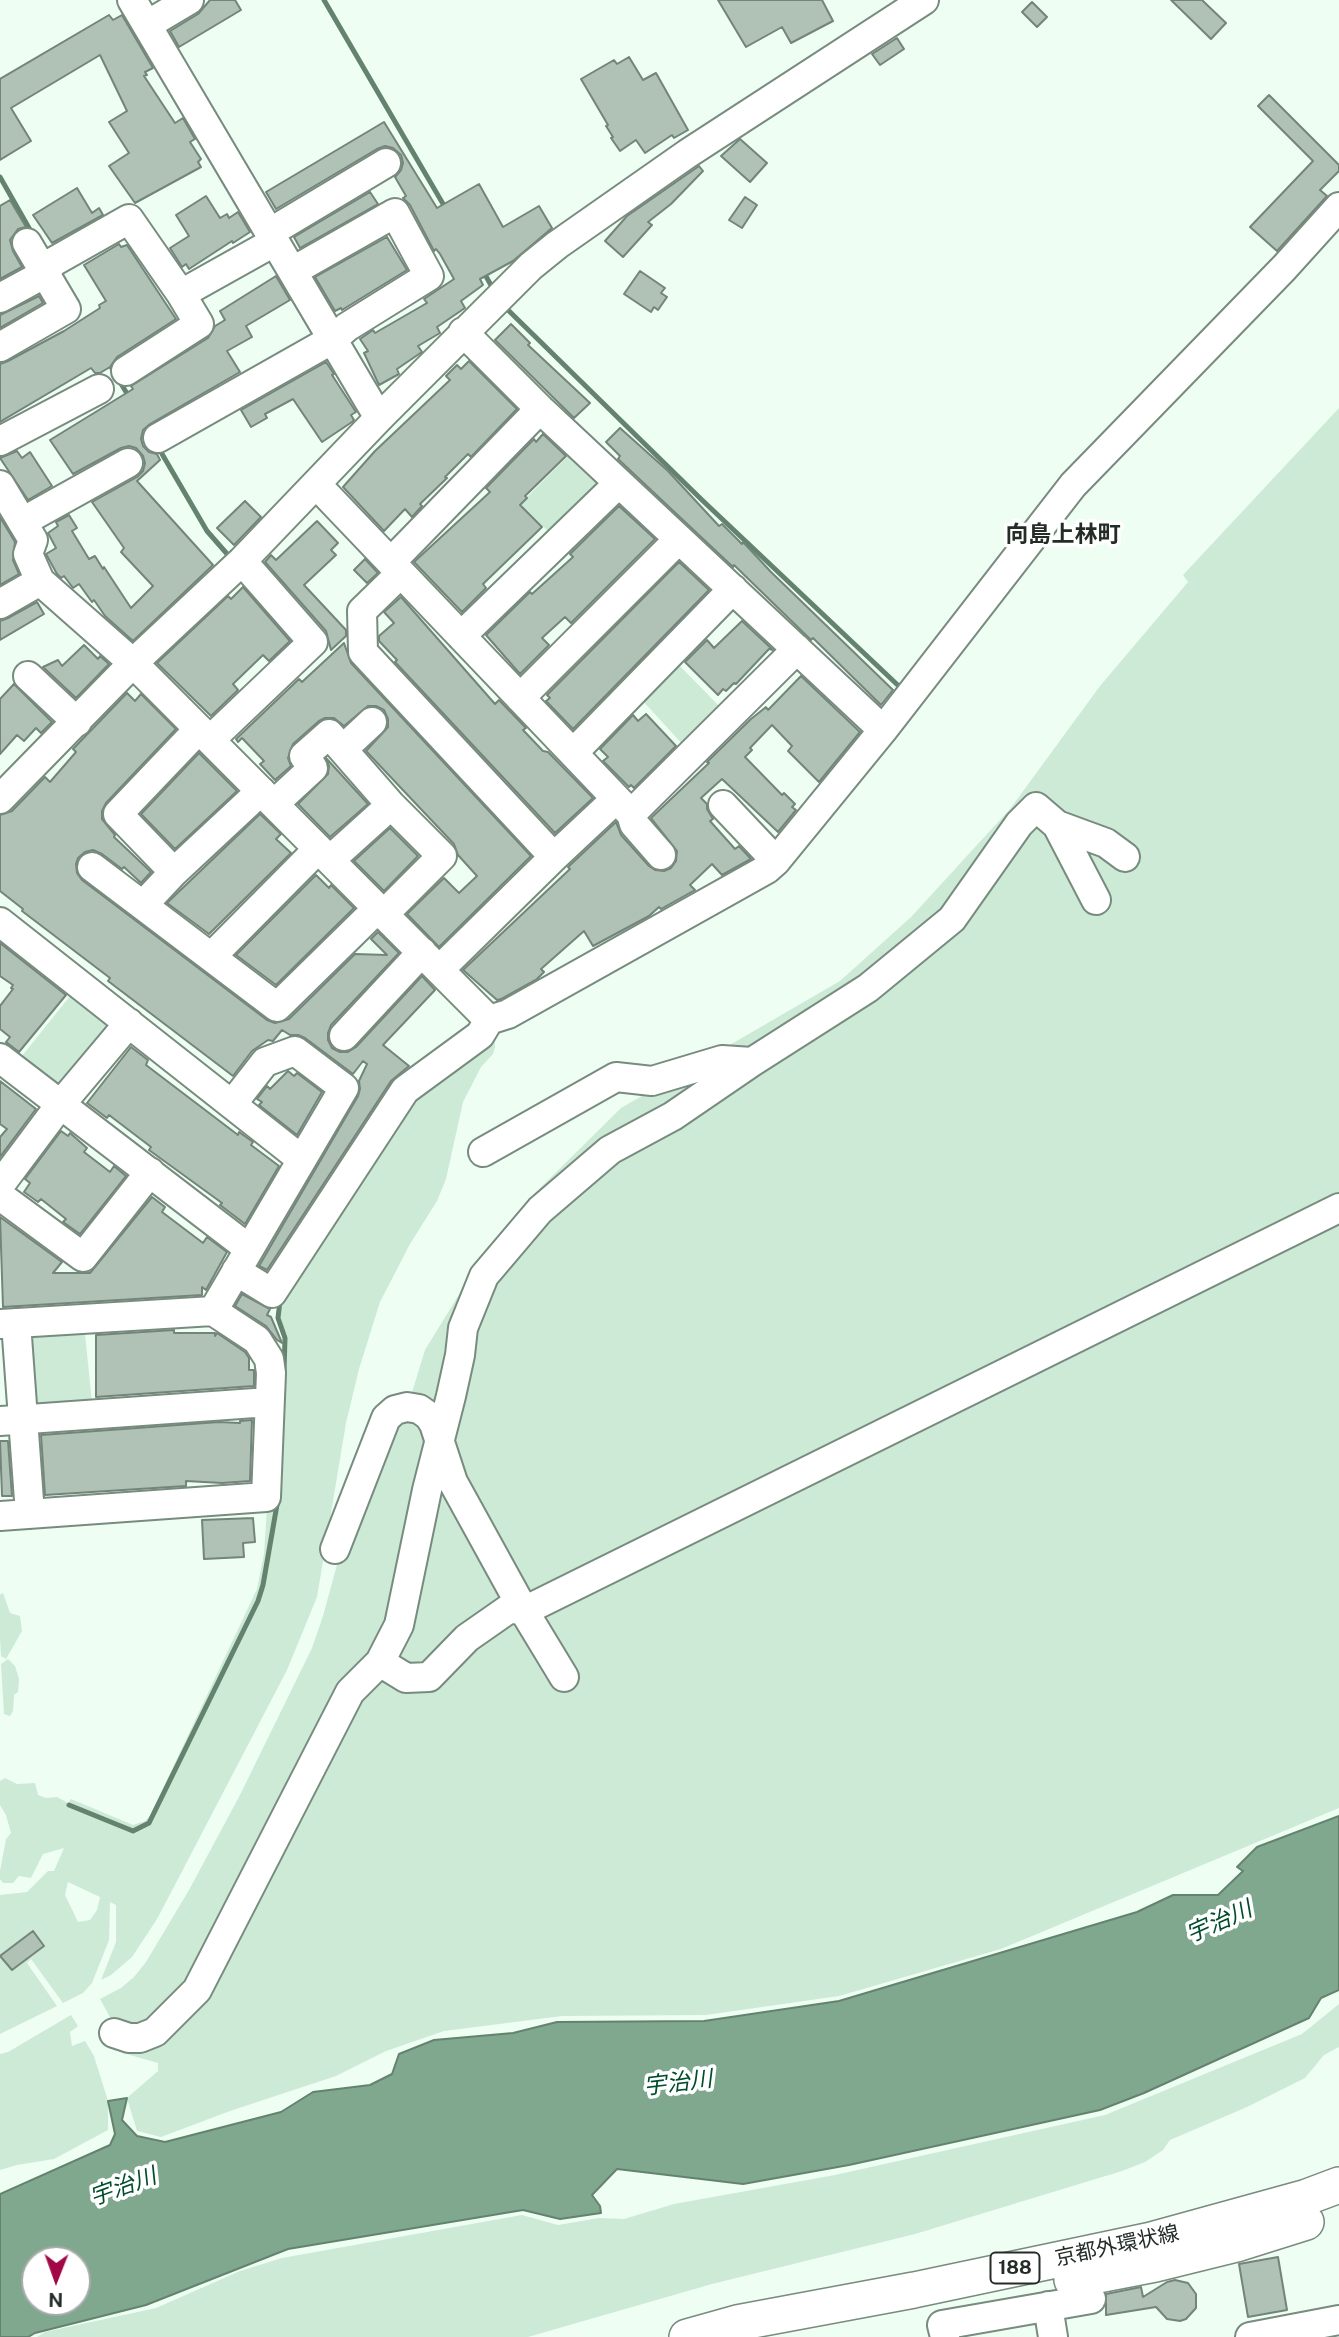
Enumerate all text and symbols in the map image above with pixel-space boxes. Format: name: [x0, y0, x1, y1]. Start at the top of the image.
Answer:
district label: 向島上林町: [1006, 521, 1120, 549]
water label: 宇治川: [1182, 1895, 1256, 1949]
water label: 宇治川: [642, 2065, 714, 2101]
water label: 宇治川: [86, 2162, 160, 2212]
street label: 京都外環状線: [1053, 2221, 1181, 2271]
north arrow: [21, 2246, 91, 2316]
road number: 188: [990, 2252, 1040, 2284]
text: N: [48, 2289, 63, 2311]

